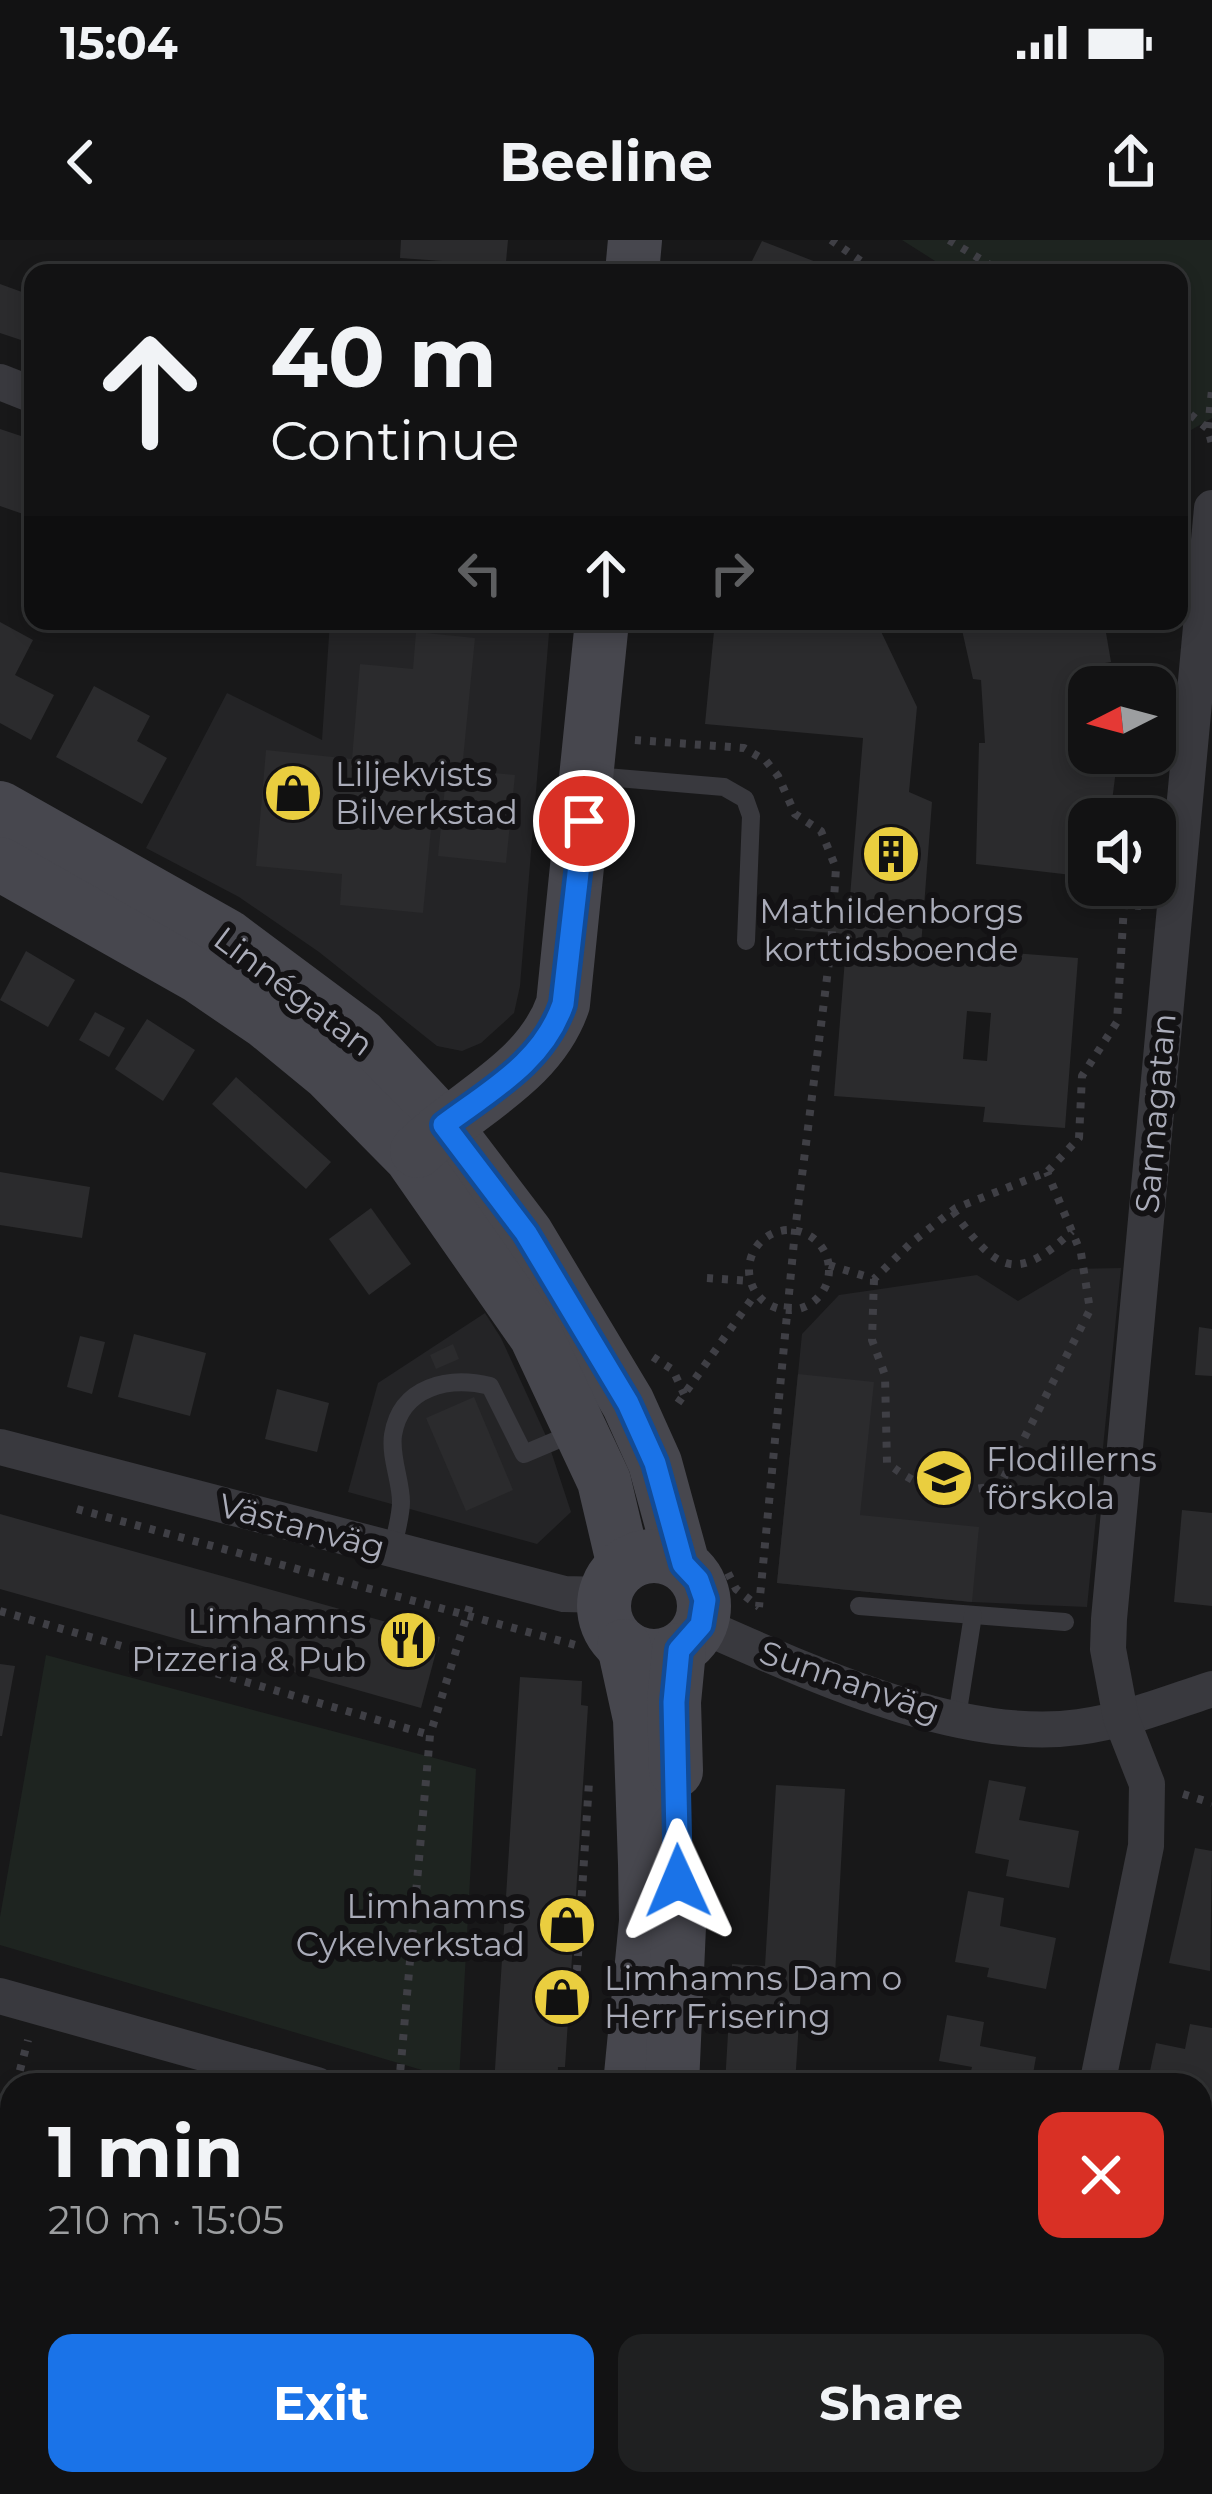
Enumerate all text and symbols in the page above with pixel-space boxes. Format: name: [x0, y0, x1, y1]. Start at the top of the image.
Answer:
text: 15:04: [60, 15, 178, 70]
icon: back: [48, 129, 114, 195]
text: Beeline: [499, 129, 713, 195]
icon: share: [1098, 129, 1164, 195]
text: 40 m: [270, 306, 497, 408]
icon: ahead: [72, 312, 228, 468]
text: Continue: [270, 408, 519, 474]
icon: left: [447, 540, 513, 606]
icon: ahead: [573, 540, 639, 606]
icon: right: [699, 540, 765, 606]
north arrow: [1068, 666, 1176, 774]
map controls: [1068, 666, 1176, 906]
place label: Liljekvists Bilverkstad: [335, 754, 518, 832]
shop icon: Liljekvists Bilverkstad: [262, 762, 324, 824]
pin: [533, 770, 635, 872]
icon: arrive: [551, 788, 617, 854]
button: sound: [1068, 798, 1176, 906]
building icon: Mathildenborgs korttidsboende: [860, 823, 922, 885]
place label: Mathildenborgs korttidsboende: [759, 891, 1023, 969]
street label: Linnégatan: [206, 918, 382, 1064]
street label: Sannagatan: [1126, 1011, 1184, 1215]
place label: Flodillerns förskola: [986, 1439, 1157, 1517]
school or university icon: Flodillerns förskola: [913, 1447, 975, 1509]
street label: Västanväg: [215, 1485, 389, 1567]
place label: Limhamns Pizzeria & Pub: [131, 1601, 366, 1679]
restaurant icon: Limhamns Pizzeria & Pub: [377, 1609, 439, 1671]
street label: Sunnanväg: [755, 1632, 945, 1730]
position arrow: [615, 1818, 741, 1944]
place label: Limhamns Cykelverkstad: [296, 1886, 525, 1964]
shop icon: Limhamns Cykelverkstad: [536, 1894, 598, 1956]
place label: Limhamns Dam o Herr Frisering: [604, 1958, 902, 2036]
shop icon: Limhamns Dam o Herr Frisering: [531, 1966, 593, 2028]
text: 1 min: [48, 2107, 244, 2195]
button: close: [1038, 2112, 1164, 2238]
text: 210 m · 15:05: [48, 2196, 284, 2244]
button: Exit: [48, 2334, 594, 2472]
button: Share: [618, 2334, 1164, 2472]

